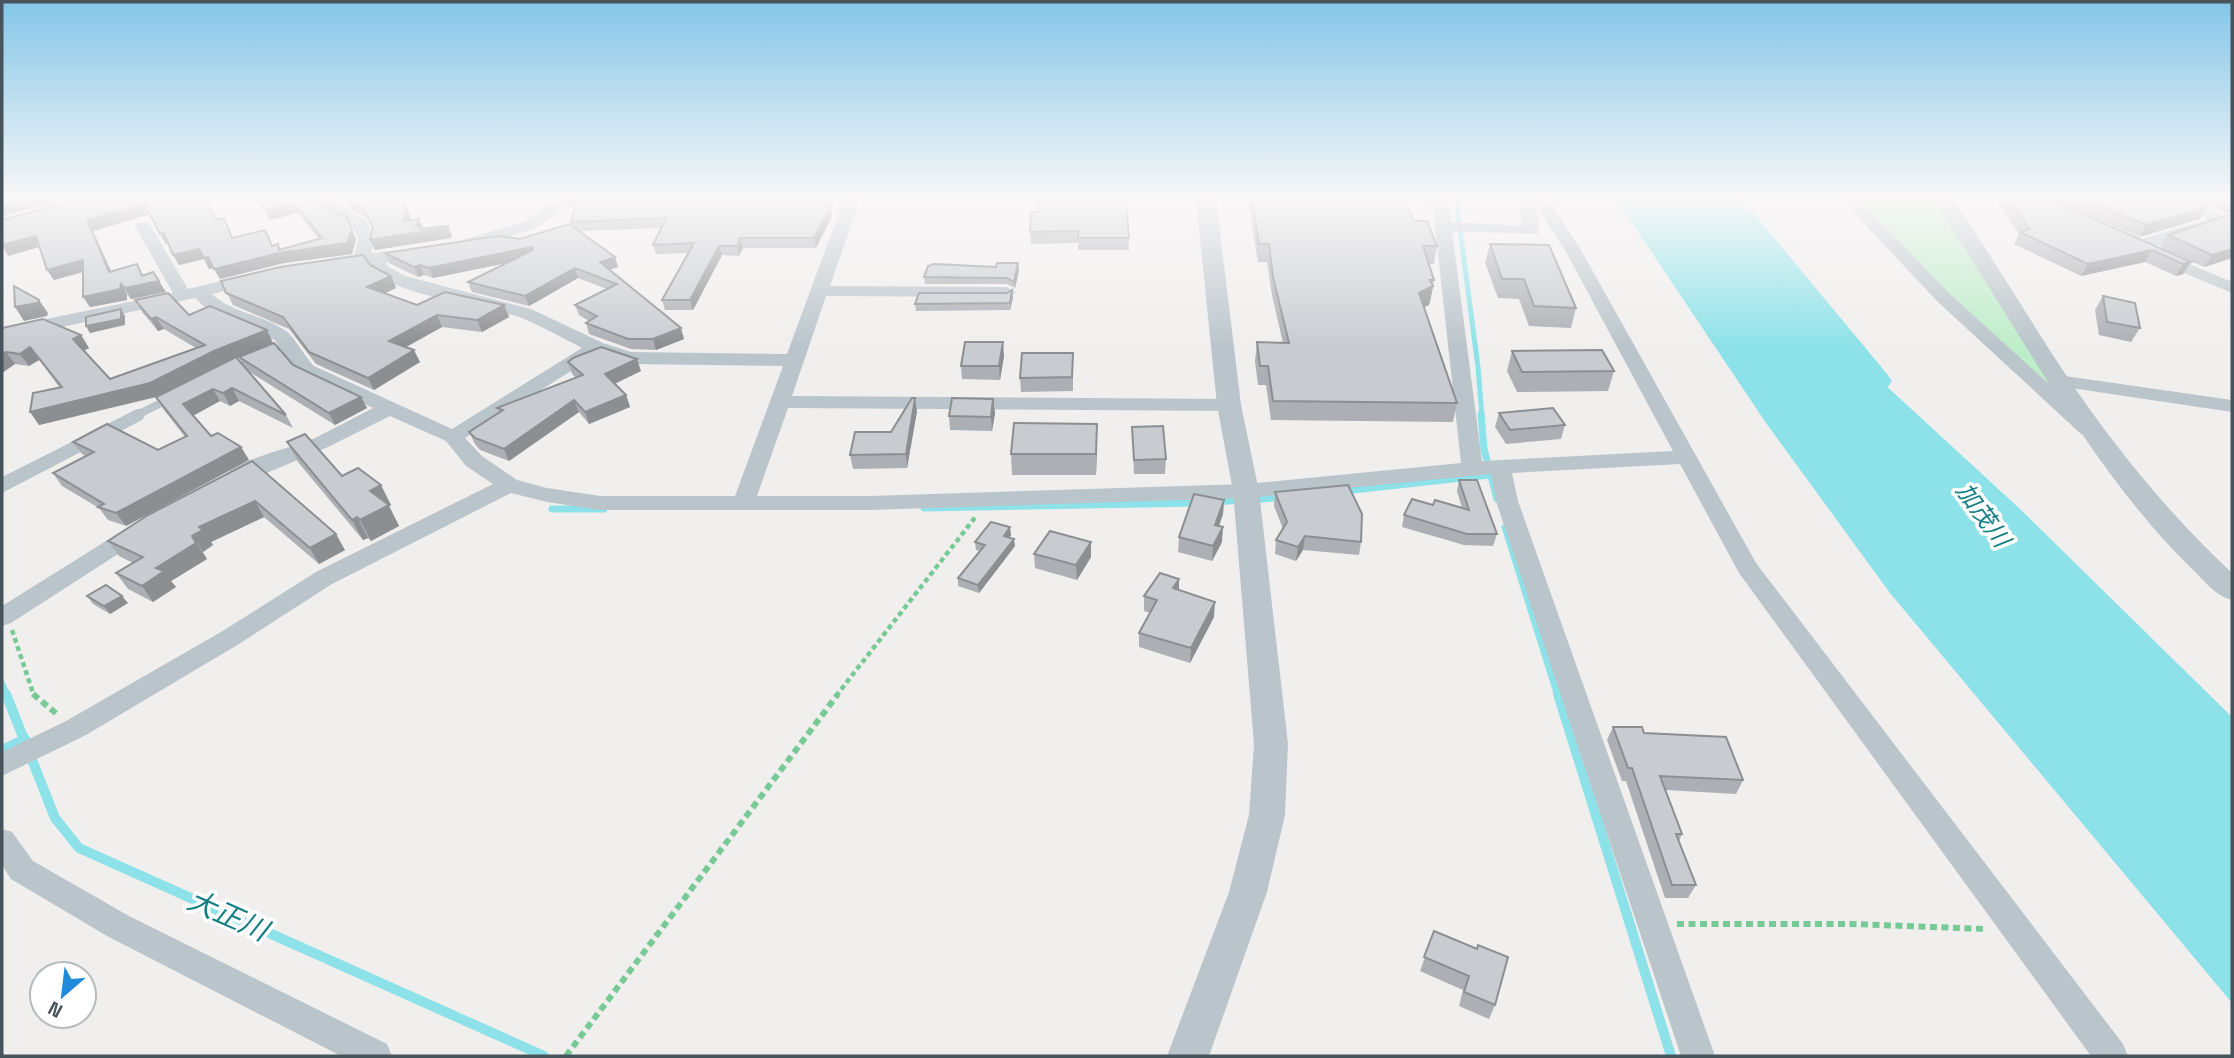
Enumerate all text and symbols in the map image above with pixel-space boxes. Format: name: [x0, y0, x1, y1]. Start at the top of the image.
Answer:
water label: 加茂川: [1950, 476, 2019, 555]
water label: 大正川: [182, 881, 276, 950]
north arrow: [28, 960, 98, 1030]
text: N: [44, 996, 67, 1024]

